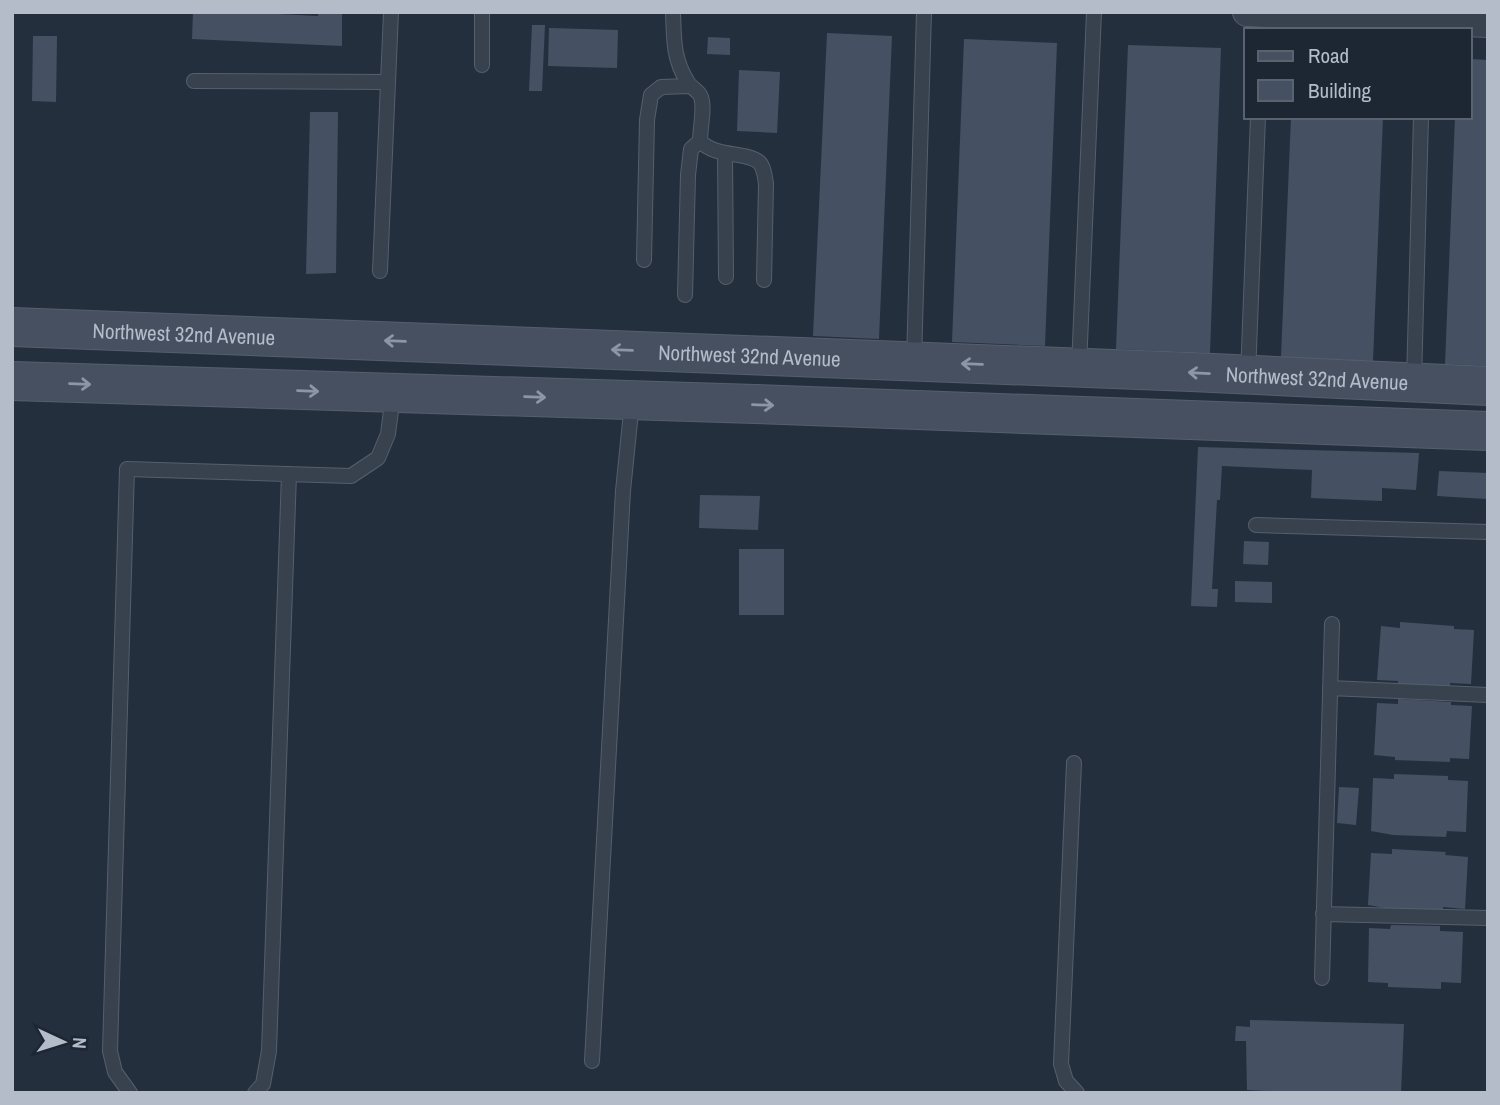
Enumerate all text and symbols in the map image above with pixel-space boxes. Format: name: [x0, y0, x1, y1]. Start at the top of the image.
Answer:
legend: [1244, 28, 1472, 119]
text: Road: [1308, 41, 1349, 70]
text: Building: [1308, 76, 1372, 105]
street label: Northwest 32nd Avenue: [92, 316, 276, 352]
one-way arrow: [384, 335, 407, 348]
street label: Northwest 32nd Avenue: [658, 337, 841, 373]
one-way arrow: [611, 344, 634, 357]
one-way arrow: [961, 357, 984, 370]
street label: Northwest 32nd Avenue: [1225, 359, 1409, 397]
one-way arrow: [1188, 366, 1211, 379]
one-way arrow: [69, 377, 92, 390]
one-way arrow: [296, 384, 319, 397]
one-way arrow: [523, 391, 546, 404]
one-way arrow: [751, 398, 774, 411]
north arrow: [28, 1007, 98, 1077]
text: N: [67, 1037, 93, 1050]

